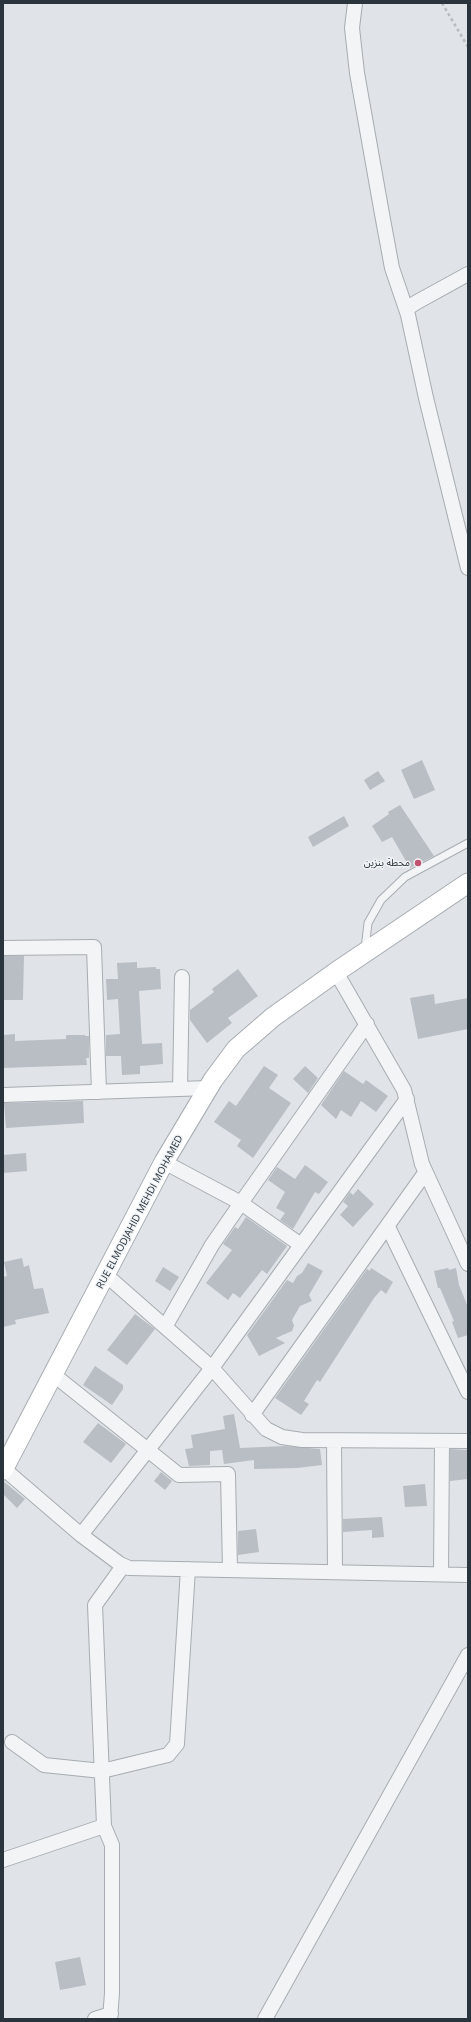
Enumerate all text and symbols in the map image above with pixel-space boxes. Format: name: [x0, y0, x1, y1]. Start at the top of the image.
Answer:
place label: محطة بنزين: [364, 857, 410, 869]
marker: محطة بنزين: [413, 858, 423, 868]
street label: RUE ELMODJAHID MEHDI MOHAMED: [94, 1133, 186, 1291]

